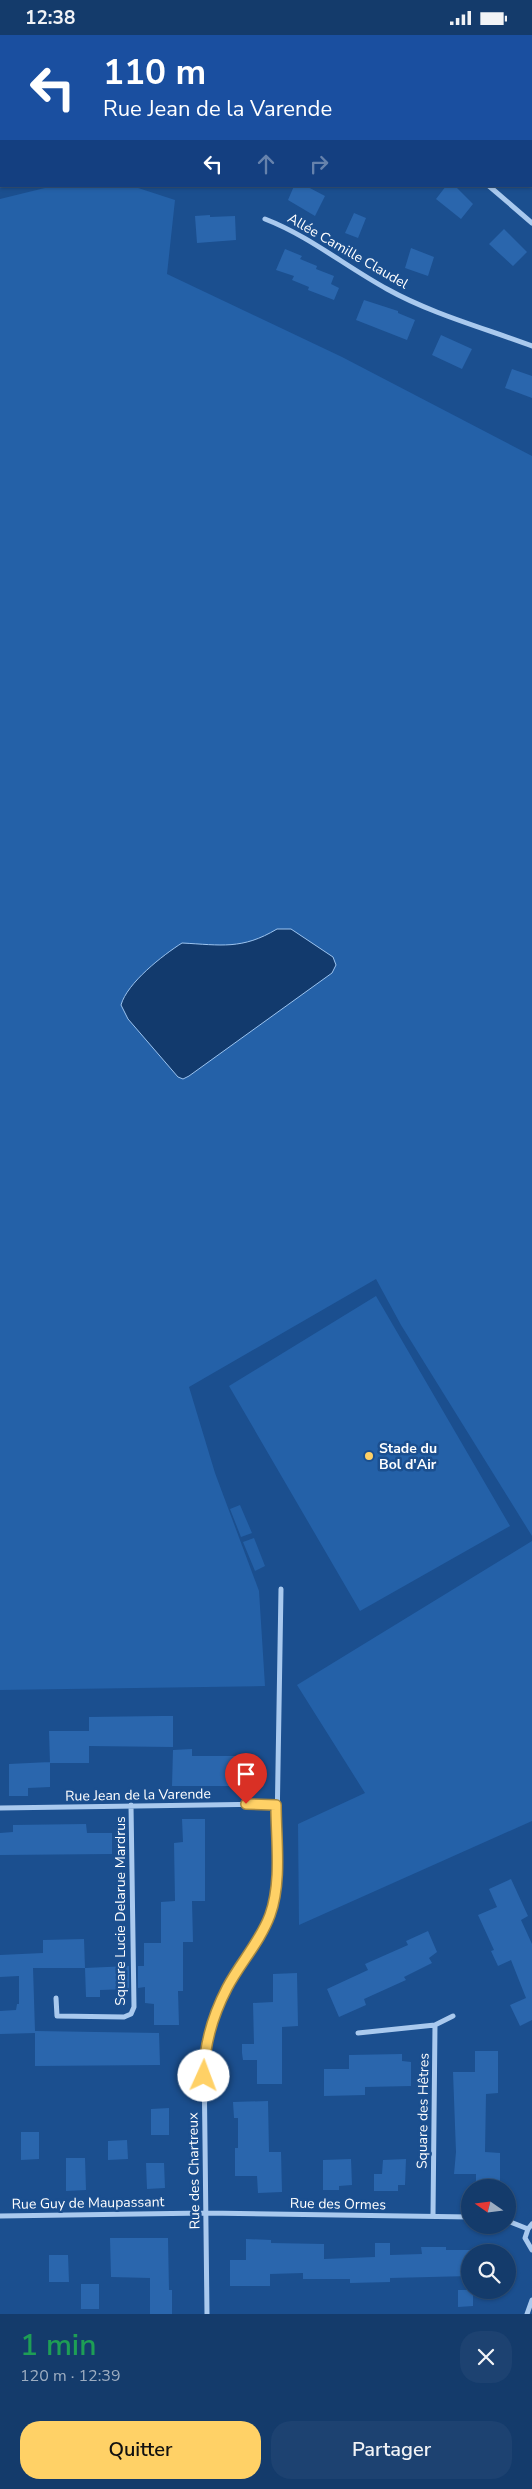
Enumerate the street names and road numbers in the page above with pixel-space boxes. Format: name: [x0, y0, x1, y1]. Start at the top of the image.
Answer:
street label: Allée Camille Claudel: [284, 209, 413, 294]
street label: Rue Jean de la Varende: [65, 1784, 211, 1806]
street label: Square Lucie Delarue Mardrus: [111, 1816, 130, 2006]
street label: Square des Hêtres: [412, 2053, 434, 2169]
street label: Rue des Chartreux: [183, 2112, 205, 2230]
street label: Rue Guy de Maupassant: [11, 2192, 165, 2214]
street label: Rue des Ormes: [290, 2194, 386, 2214]

